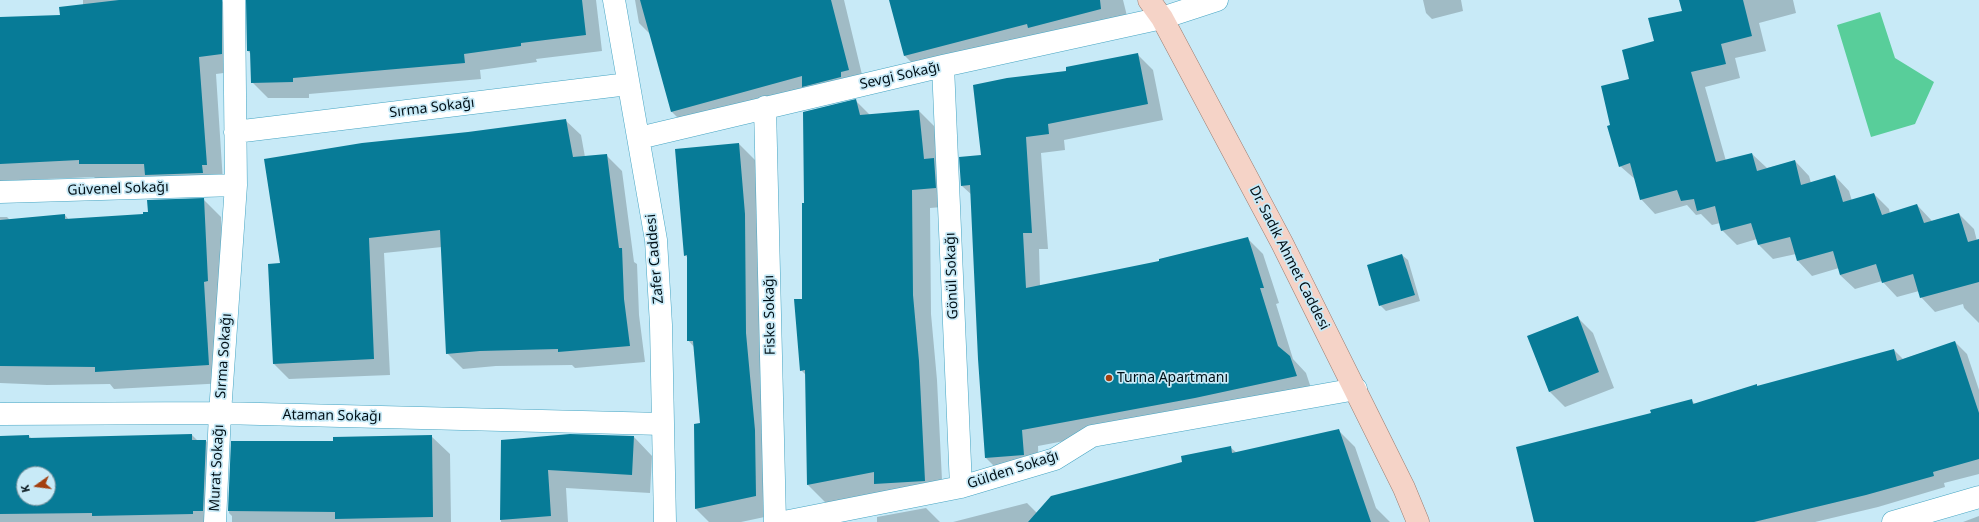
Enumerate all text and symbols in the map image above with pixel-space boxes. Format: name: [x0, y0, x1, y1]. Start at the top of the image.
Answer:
street label: Sevgi Sokağı: [858, 59, 942, 93]
street label: Sırma Sokağı: [389, 94, 475, 122]
street label: Güvenel Sokağı: [67, 179, 169, 199]
street label: Dr. Sadık Ahmet Caddesi: [1245, 183, 1333, 333]
street label: Zafer Caddesi: [643, 213, 667, 305]
street label: Gönül Sokağı: [942, 232, 962, 320]
street label: Fiske Sokağı: [761, 275, 779, 355]
street label: Sırma Sokağı: [213, 313, 235, 399]
place label: Turna Apartmanı: [1117, 370, 1228, 386]
marker: Turna Apartmanı: [1104, 373, 1114, 383]
street label: Ataman Sokağı: [282, 407, 382, 425]
street label: Murat Sokağı: [206, 424, 228, 512]
street label: Gülden Sokağı: [965, 447, 1061, 493]
north arrow: [16, 466, 56, 506]
text: K: [17, 483, 33, 494]

